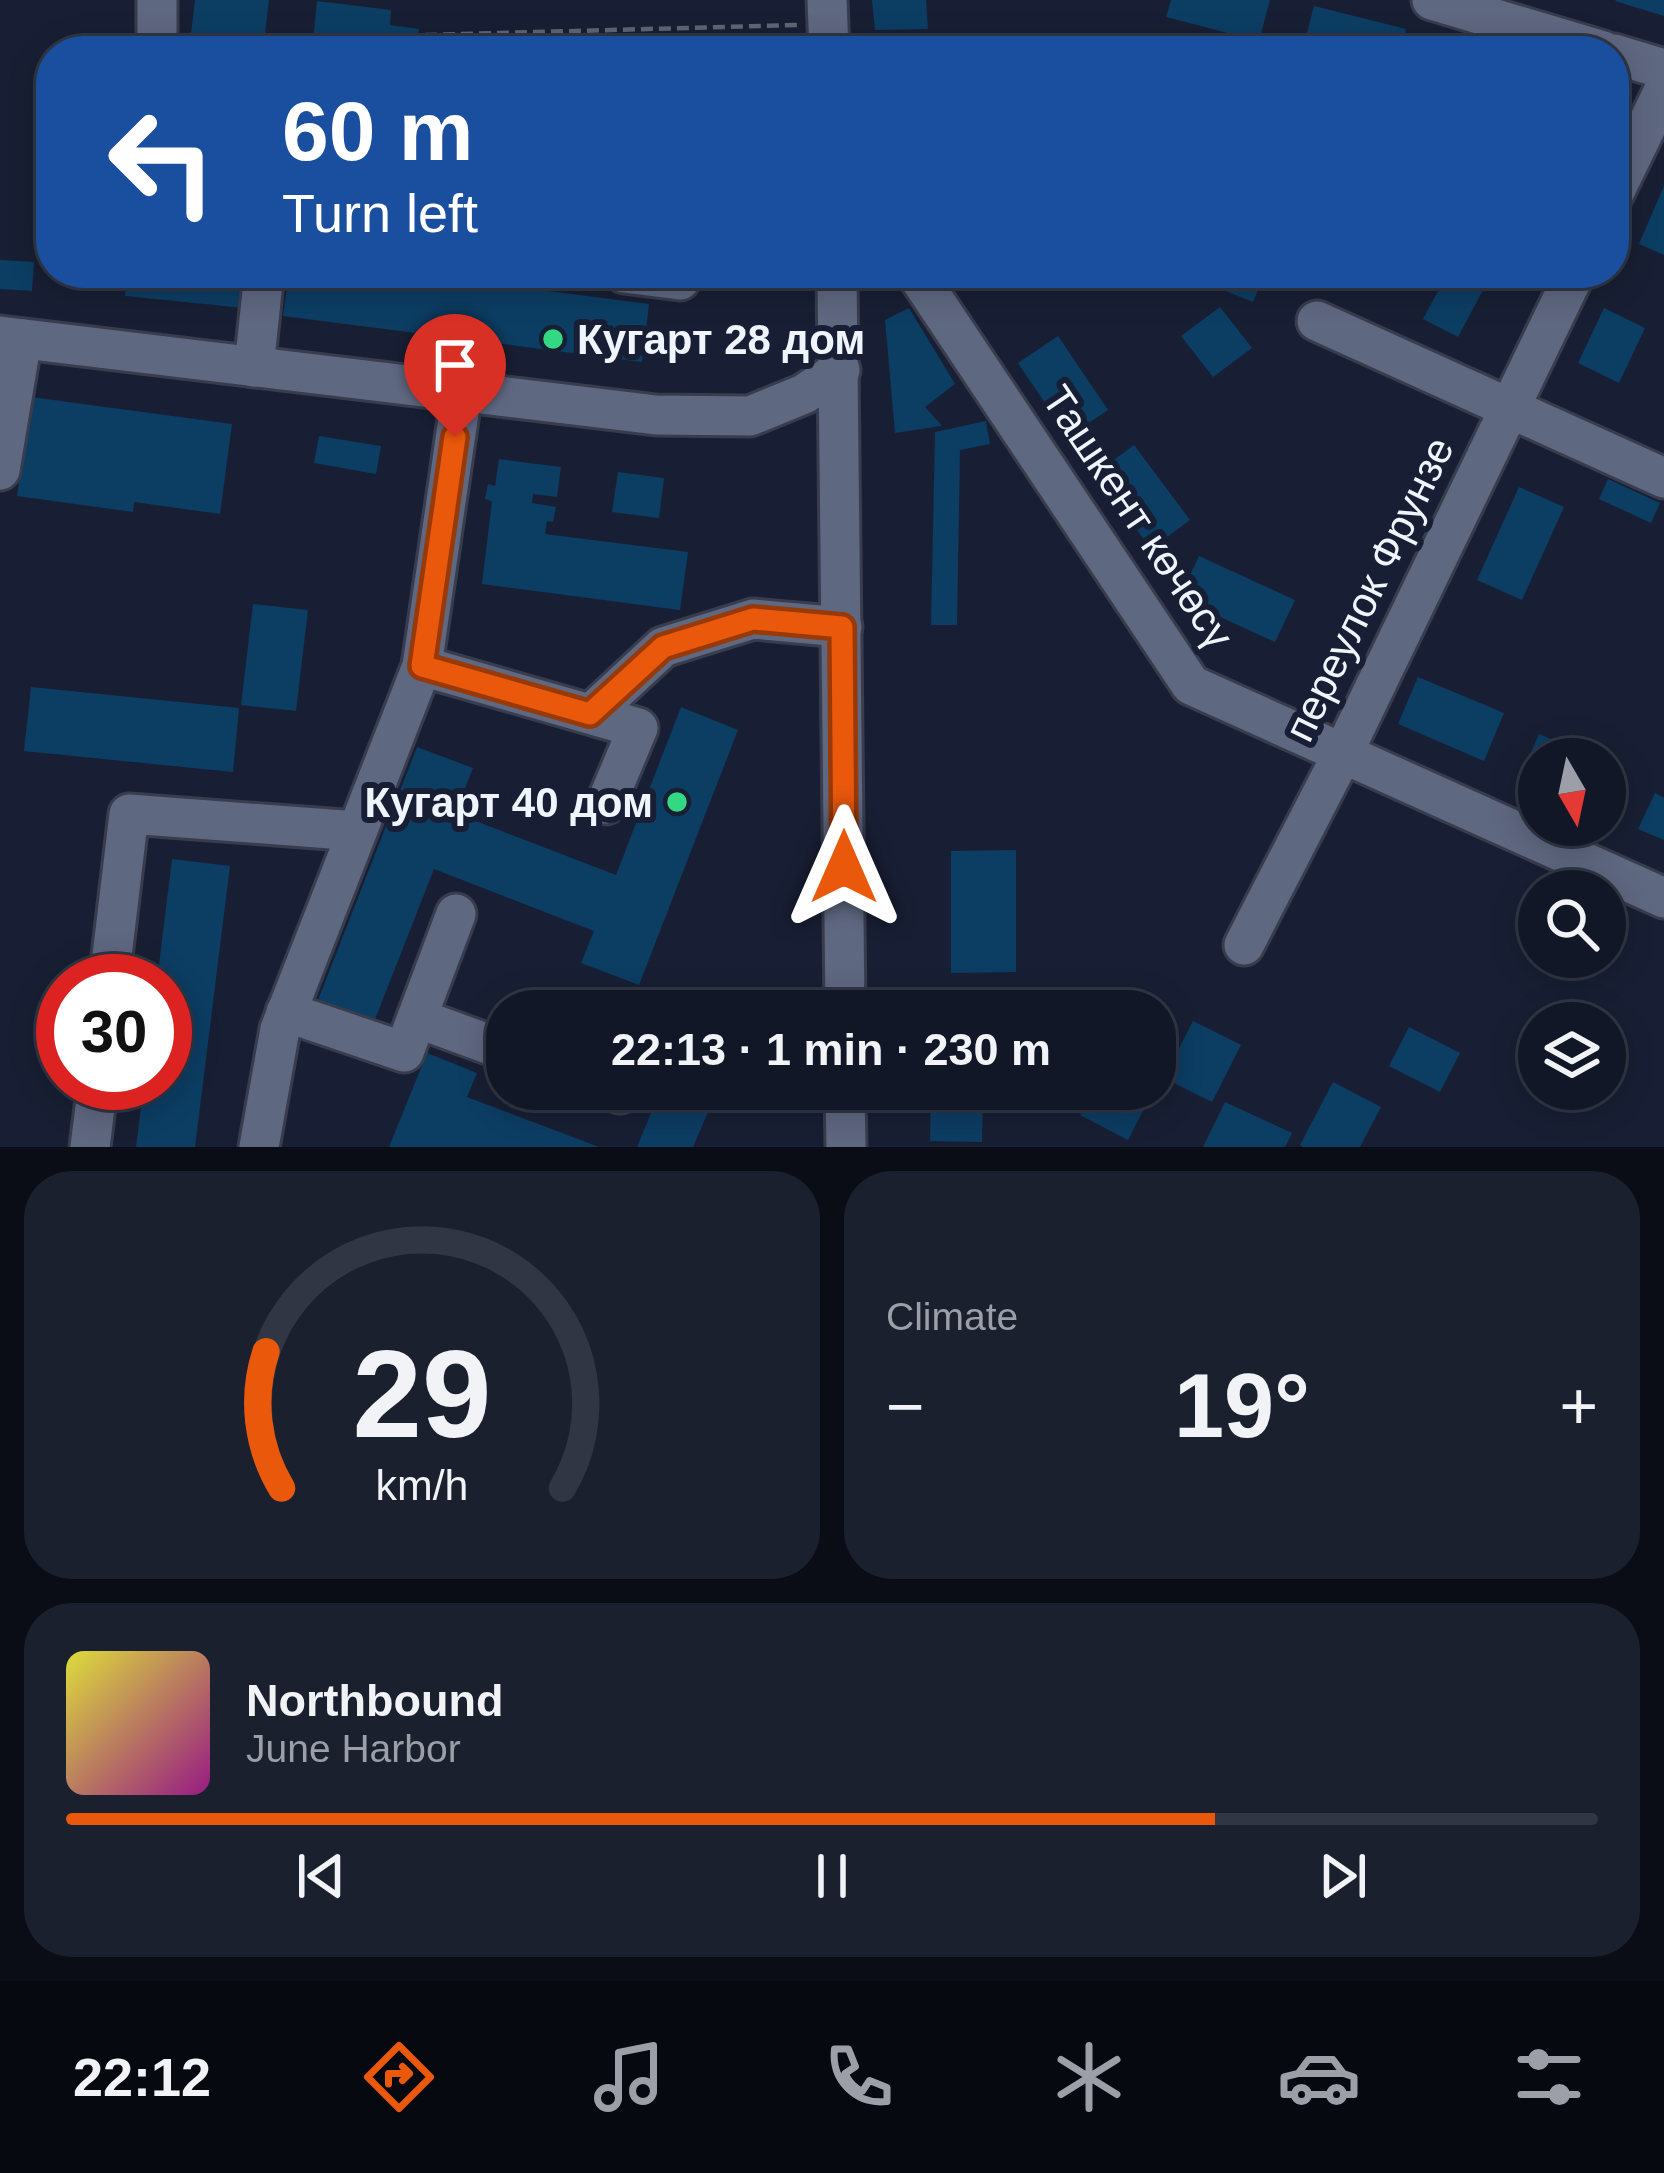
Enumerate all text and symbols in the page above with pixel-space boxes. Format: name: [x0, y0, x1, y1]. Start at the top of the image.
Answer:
icon: left: [84, 84, 240, 240]
text: 60 m: [282, 84, 473, 178]
text: Turn left: [282, 183, 478, 243]
pin: [404, 314, 506, 437]
place label: Кугарт 28 дом: [577, 316, 865, 363]
marker: Кугарт 28 дом: [540, 326, 566, 352]
icon: arrive: [422, 332, 488, 398]
street label: Ташкент көчөсү: [1033, 377, 1243, 657]
street label: переулок Фрунзе: [1275, 430, 1463, 748]
north arrow: [1518, 738, 1626, 846]
map controls: [1518, 738, 1626, 1110]
place label: Кугарт 40 дом: [365, 779, 653, 826]
marker: Кугарт 40 дом: [664, 789, 690, 815]
position arrow: [781, 804, 907, 930]
button: search: [1518, 870, 1626, 978]
speed limit sign: 30: [36, 954, 192, 1110]
button: layers: [1518, 1002, 1626, 1110]
text: 22:13 · 1 min · 230 m: [611, 1024, 1051, 1075]
text: Climate: [886, 1295, 1018, 1338]
text: 29: [353, 1324, 491, 1463]
text: 19°: [1174, 1356, 1310, 1456]
text: −: [886, 1369, 925, 1443]
text: +: [1559, 1369, 1598, 1443]
text: km/h: [376, 1461, 468, 1509]
text: Northbound: [246, 1675, 503, 1726]
text: June Harbor: [246, 1727, 461, 1770]
icon: previous: [288, 1843, 354, 1909]
icon: pause: [799, 1843, 865, 1909]
icon: next: [1310, 1843, 1376, 1909]
icon: directions: [357, 2035, 441, 2119]
icon: music: [587, 2035, 671, 2119]
icon: phone: [817, 2035, 901, 2119]
icon: climate: [1047, 2035, 1131, 2119]
icon: car: [1277, 2035, 1361, 2119]
icon: filters: [1507, 2035, 1591, 2119]
text: 22:12: [73, 2047, 211, 2107]

